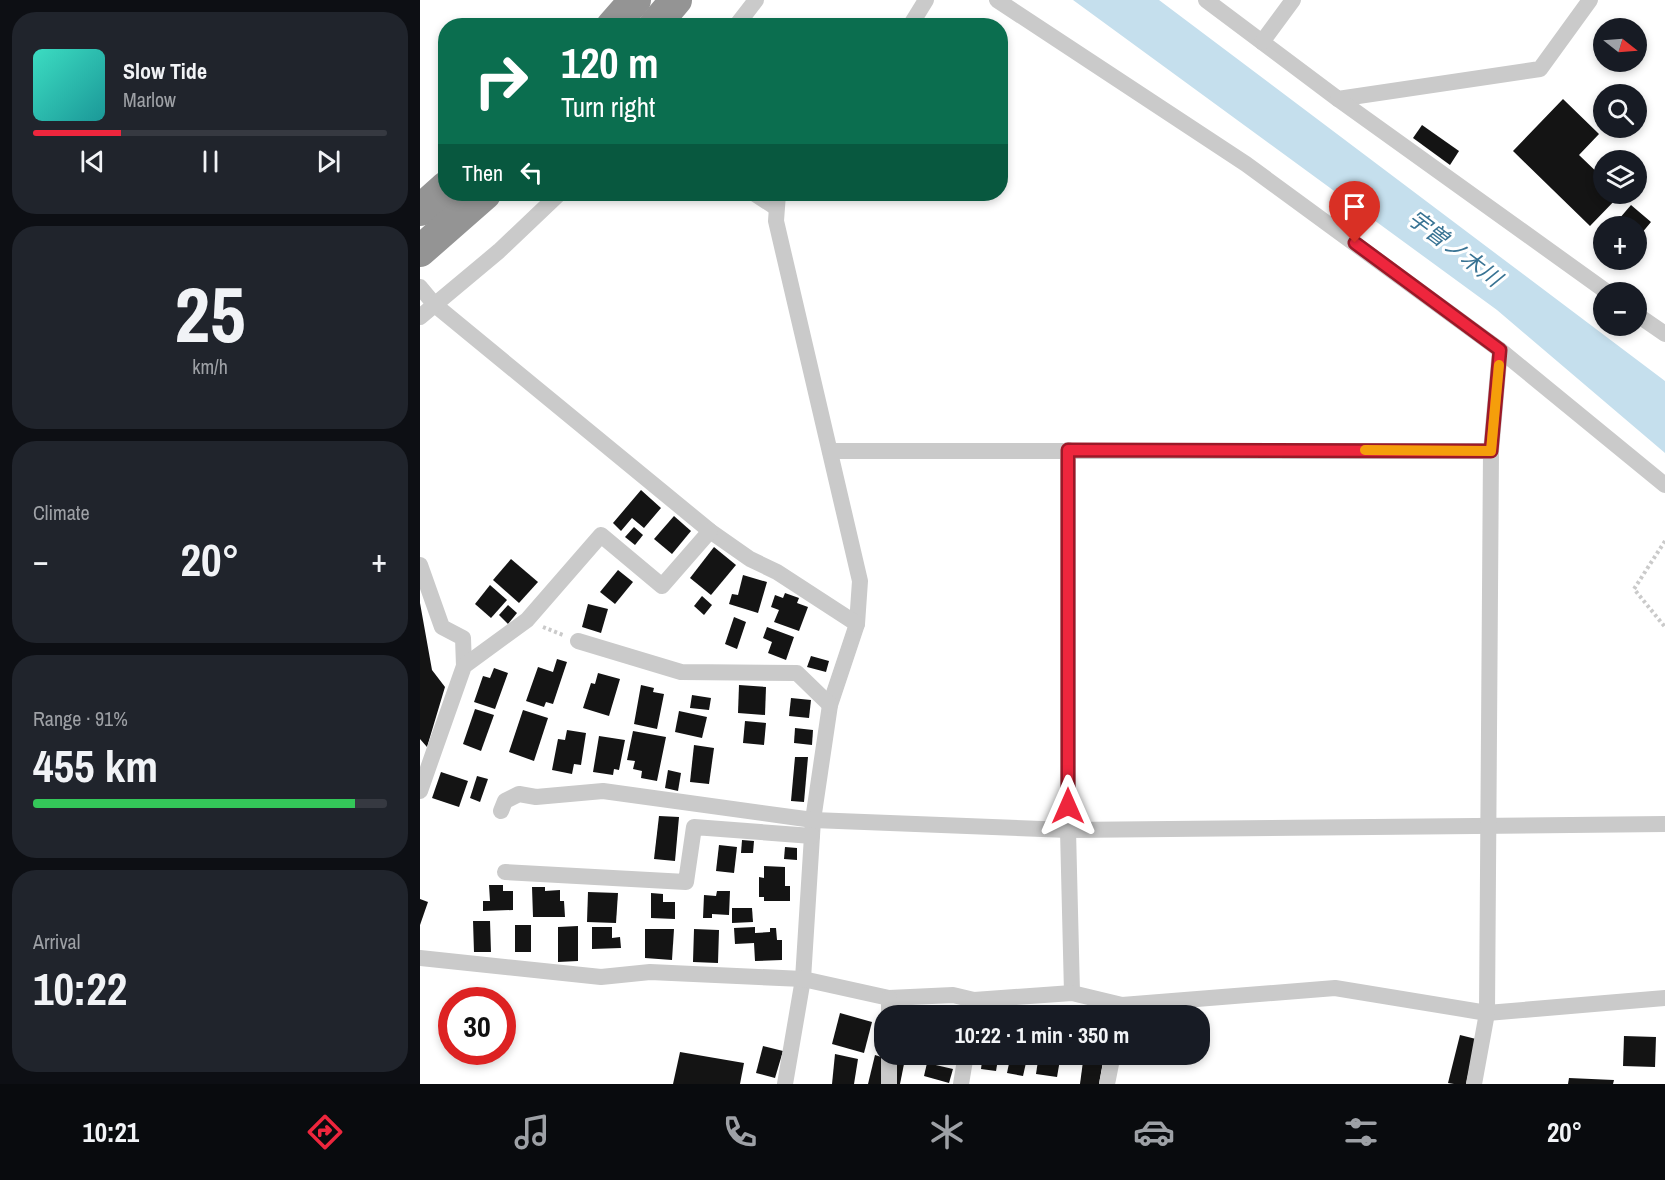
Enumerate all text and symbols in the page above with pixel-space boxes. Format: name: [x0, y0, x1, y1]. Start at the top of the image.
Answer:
north arrow: [1593, 18, 1647, 72]
map controls: [1593, 18, 1647, 336]
text: 120 m: [561, 35, 659, 91]
icon: right: [462, 42, 540, 120]
text: Slow Tide: [123, 56, 207, 86]
button: search: [1593, 84, 1647, 138]
text: Marlow: [123, 86, 176, 113]
text: Turn right: [561, 89, 655, 125]
icon: previous: [76, 145, 109, 178]
icon: pause: [194, 145, 227, 178]
icon: next: [312, 145, 345, 178]
button: layers: [1593, 150, 1647, 204]
icon: left: [515, 156, 548, 189]
text: Then: [462, 158, 503, 188]
pin: [1329, 181, 1380, 243]
icon: arrive: [1338, 190, 1371, 223]
water label: 宇曽ノ木川: [1402, 203, 1510, 294]
button: +: [1593, 216, 1647, 270]
text: 25: [174, 261, 246, 366]
button: −: [1593, 282, 1647, 336]
text: km/h: [192, 353, 228, 380]
text: Climate: [33, 499, 90, 526]
text: 20°: [180, 529, 240, 590]
text: −: [33, 538, 49, 582]
text: +: [371, 538, 387, 582]
text: Range · 91%: [33, 705, 128, 732]
text: 455 km: [33, 735, 158, 796]
position arrow: [1036, 774, 1100, 838]
text: Arrival: [33, 928, 80, 955]
text: 10:22: [33, 958, 127, 1019]
speed limit sign: 30: [438, 987, 516, 1065]
text: 10:22 · 1 min · 350 m: [955, 1020, 1129, 1050]
icon: directions: [304, 1111, 346, 1153]
icon: music: [511, 1111, 553, 1153]
icon: phone: [719, 1111, 761, 1153]
icon: climate: [926, 1111, 968, 1153]
icon: car: [1133, 1111, 1175, 1153]
icon: filters: [1340, 1111, 1382, 1153]
text: 10:21: [83, 1114, 139, 1150]
text: 20°: [1547, 1114, 1582, 1150]

